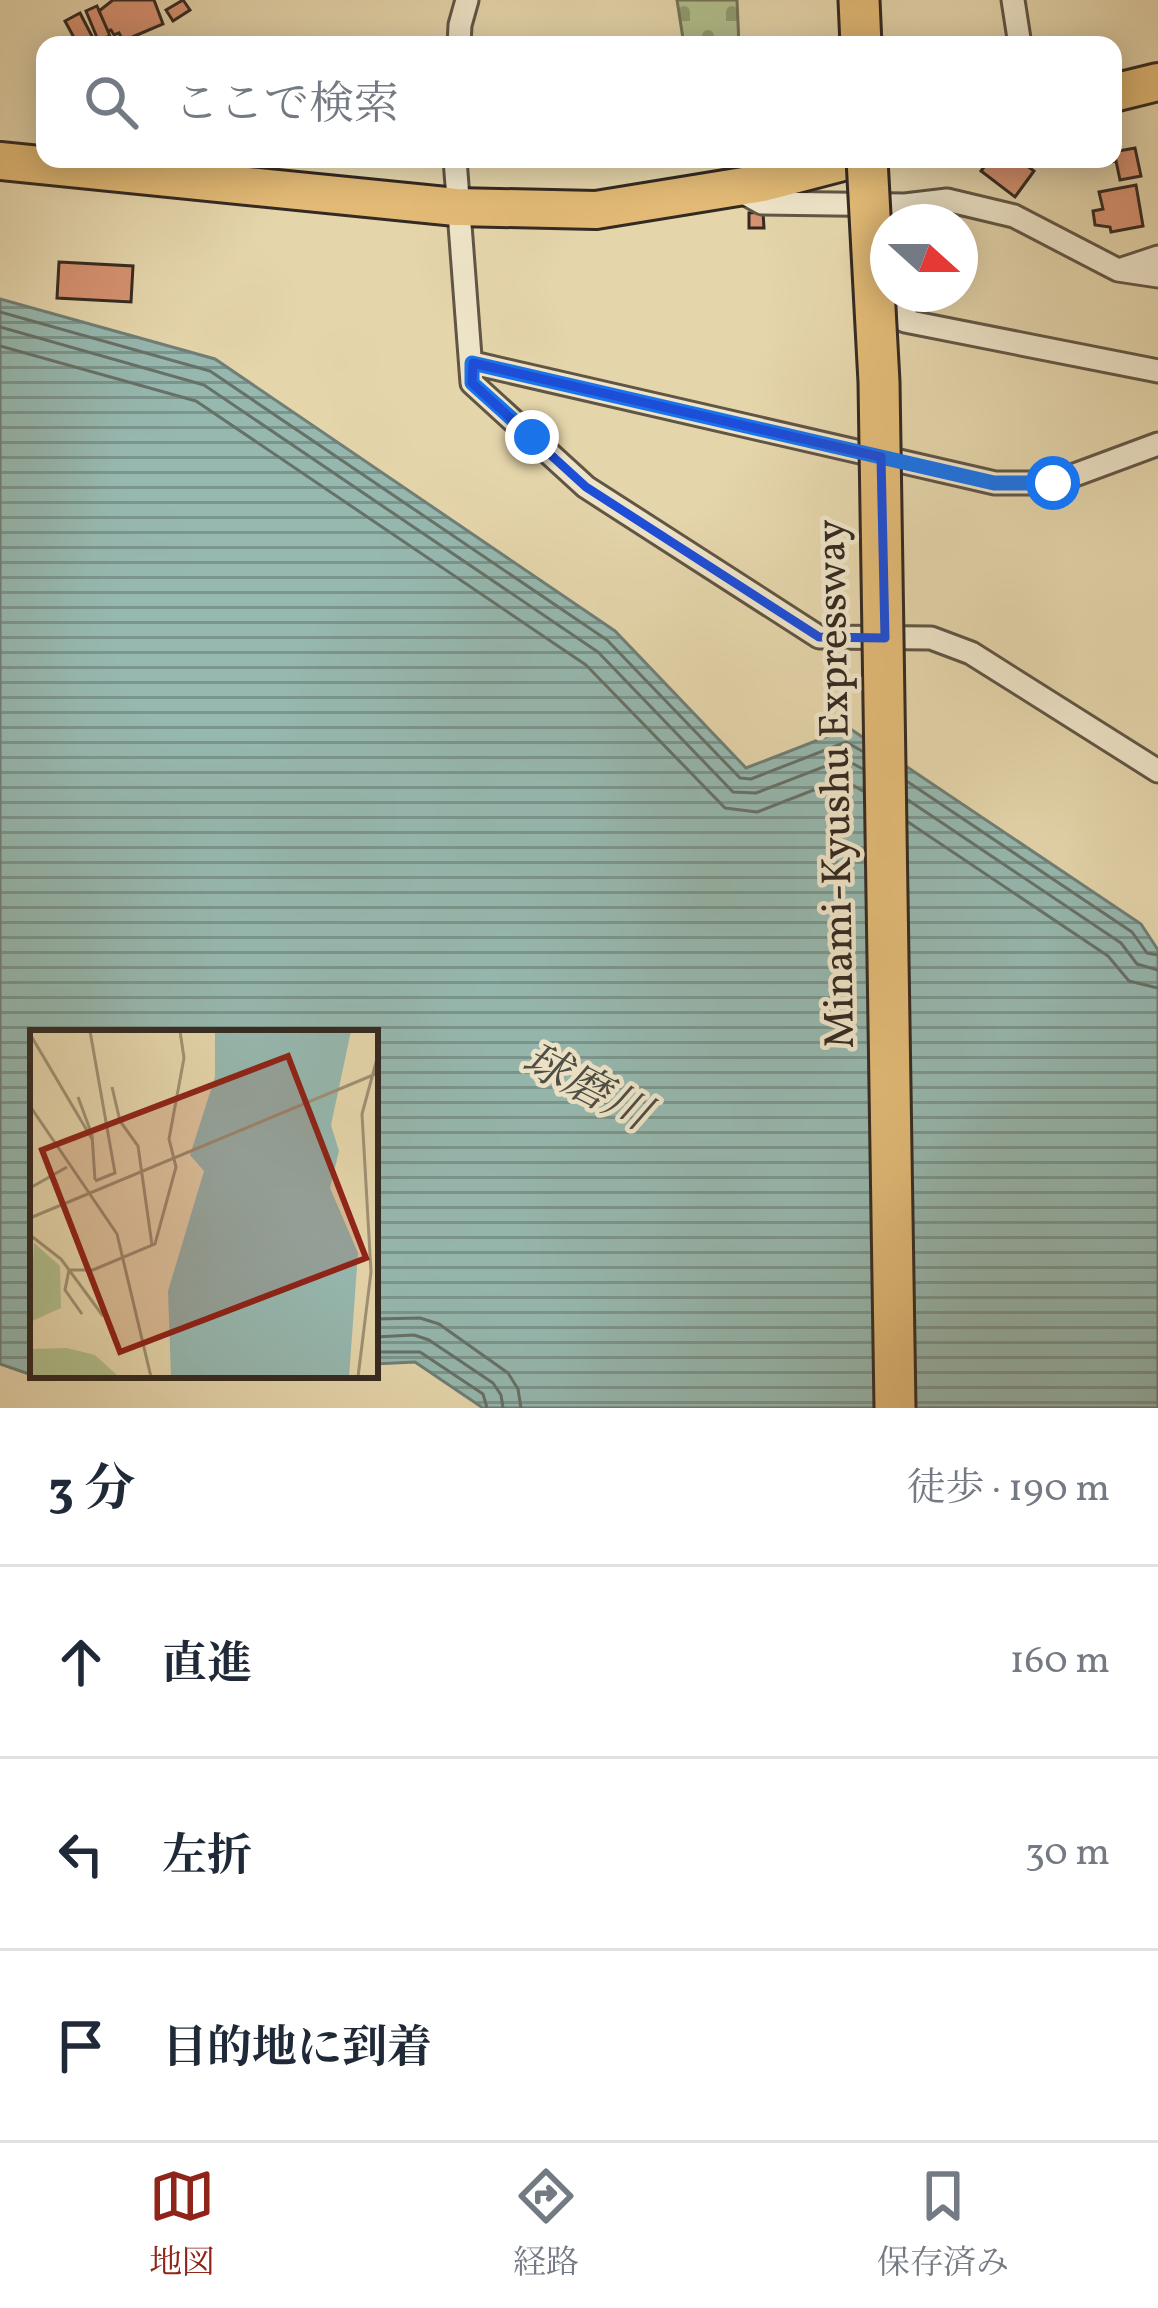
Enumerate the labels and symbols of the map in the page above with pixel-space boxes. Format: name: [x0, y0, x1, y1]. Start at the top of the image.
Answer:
north arrow: [870, 204, 978, 312]
route end: [505, 410, 559, 464]
route start: [1026, 456, 1080, 510]
street label: Minami-Kyushu Expressway: [804, 518, 872, 1049]
inset map: [30, 1030, 378, 1378]
water label: 球磨川: [511, 1030, 664, 1150]

